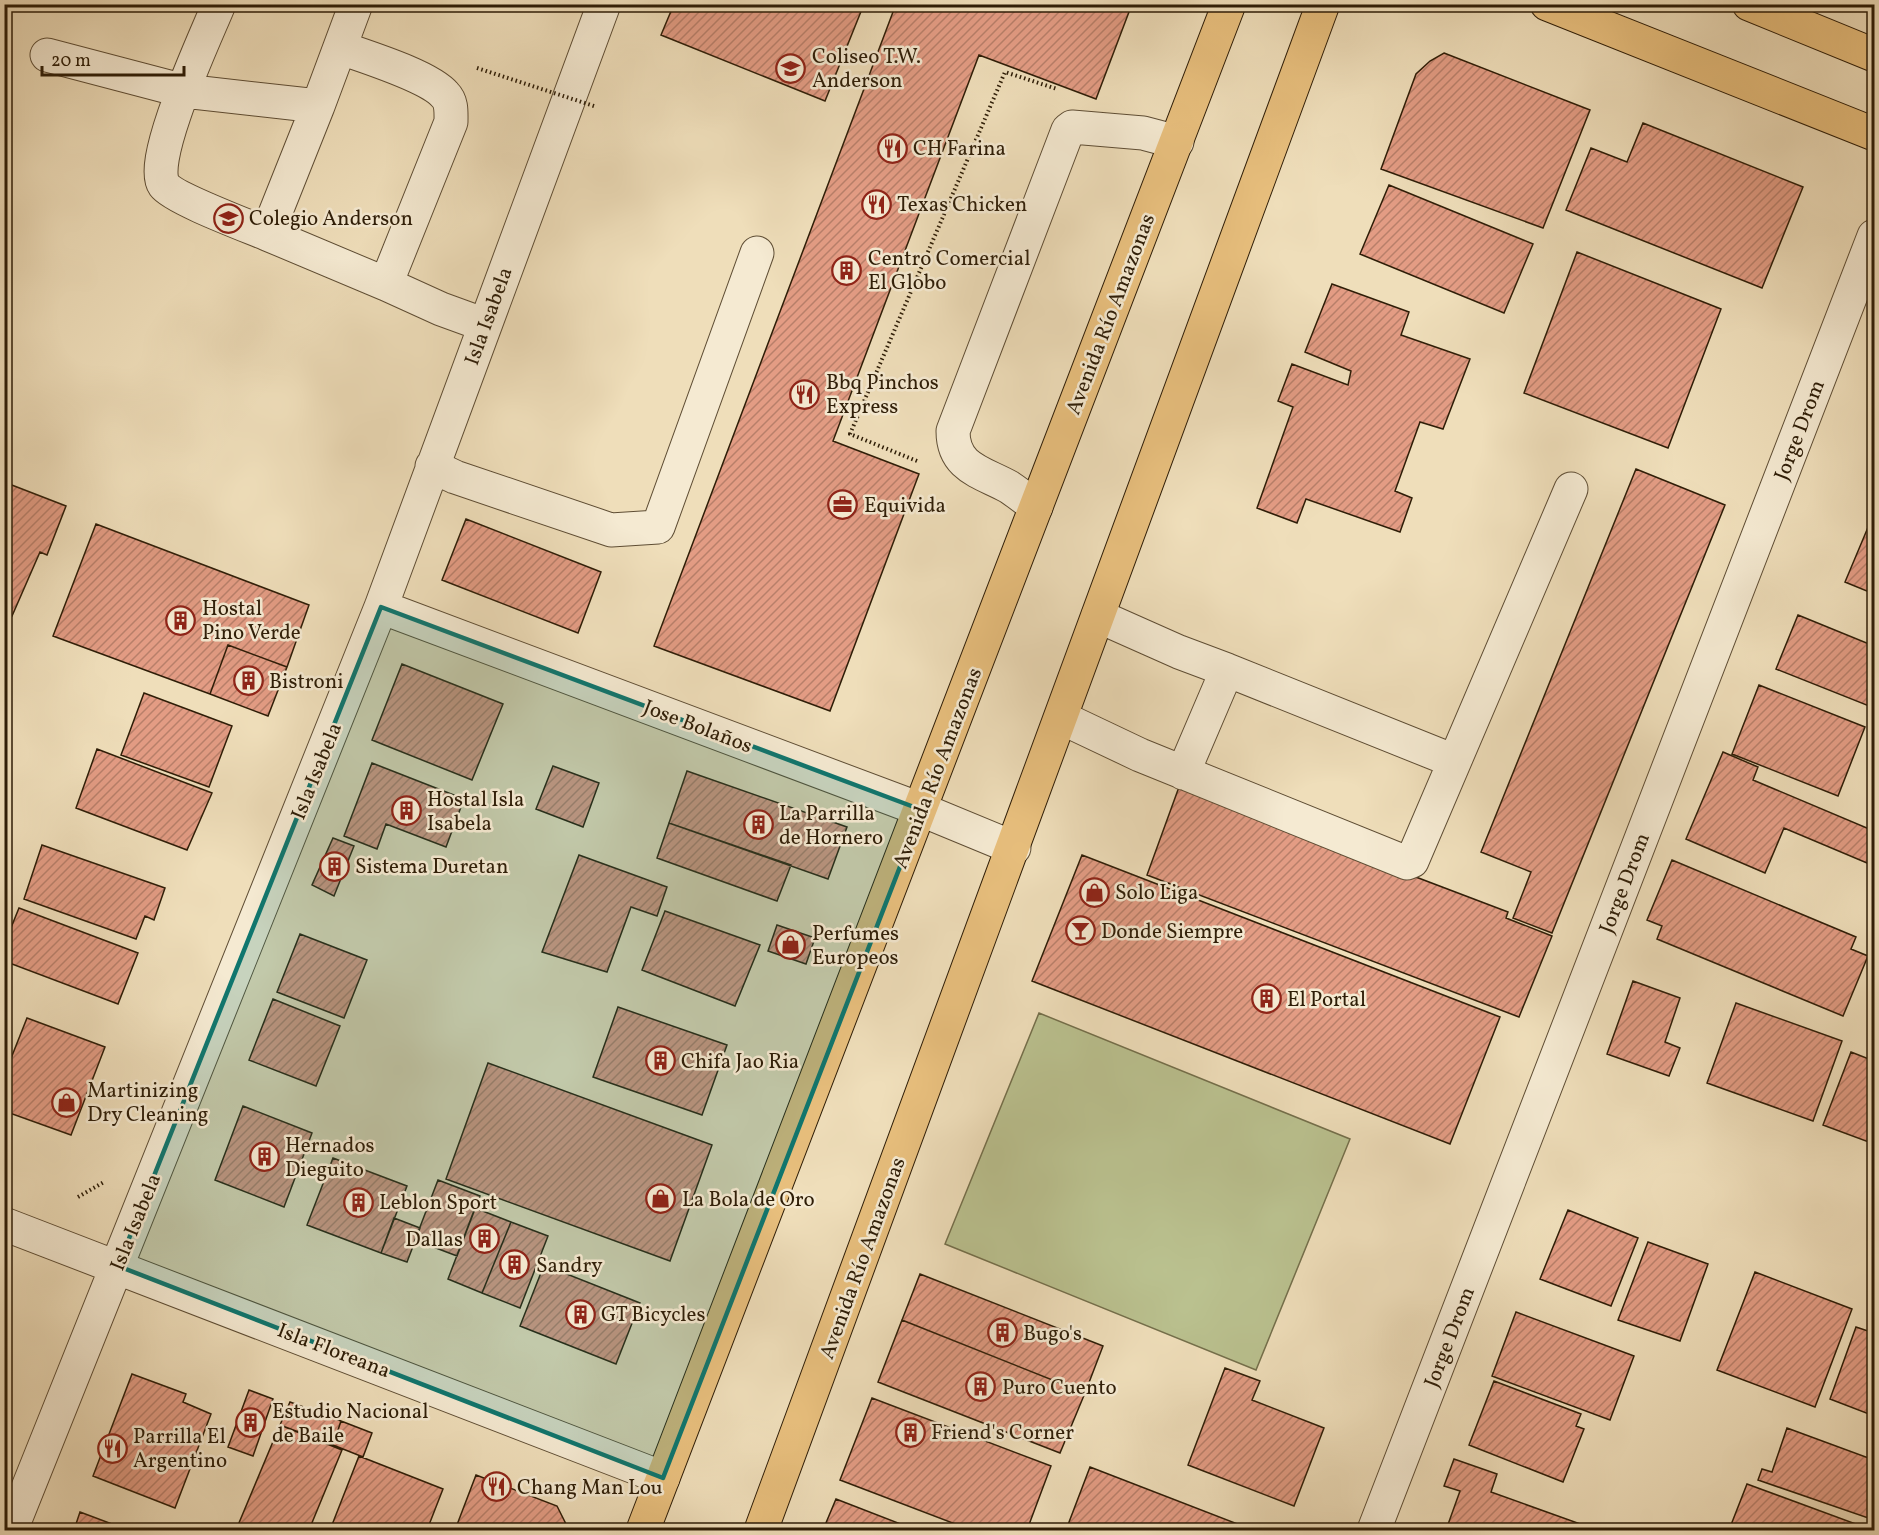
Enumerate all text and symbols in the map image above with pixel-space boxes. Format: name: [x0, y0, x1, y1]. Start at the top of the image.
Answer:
scale bar: [42, 39, 184, 77]
place label: Coliseo T.W. Anderson: [812, 43, 921, 96]
text: 20 m: [51, 49, 91, 74]
school or university icon: Coliseo T.W. Anderson: [775, 52, 807, 84]
restaurant icon: CH Farina: [876, 132, 908, 164]
place label: CH Farina: [913, 135, 1006, 164]
restaurant icon: Texas Chicken: [860, 188, 892, 220]
place label: Texas Chicken: [897, 191, 1027, 220]
school or university icon: Colegio Anderson: [212, 202, 244, 234]
place label: Colegio Anderson: [249, 205, 413, 234]
street label: Avenida Río Amazonas: [1060, 210, 1163, 419]
place label: Centro Comercial El Globo: [868, 245, 1030, 298]
building icon: Centro Comercial El Globo: [831, 254, 863, 286]
street label: Isla Isabela: [458, 263, 521, 370]
place label: Bbq Pinchos Express: [826, 369, 939, 422]
street label: Jorge Drom: [1768, 376, 1833, 485]
restaurant icon: Bbq Pinchos Express: [789, 378, 821, 410]
office icon: Equivida: [827, 489, 859, 521]
place label: Equivida: [864, 492, 946, 521]
place label: Hostal Pino Verde: [202, 595, 301, 648]
building icon: Hostal Pino Verde: [165, 604, 197, 636]
street label: Avenida Río Amazonas: [887, 664, 990, 873]
building icon: Bistroni: [232, 665, 264, 697]
place label: Bistroni: [269, 668, 344, 697]
street label: Jose Bolaños: [639, 693, 756, 761]
street label: Isla Isabela: [285, 719, 350, 824]
place label: Hostal Isla Isabela: [427, 786, 524, 839]
building icon: Hostal Isla Isabela: [390, 795, 422, 827]
place label: La Parrilla de Hornero: [779, 800, 883, 853]
building icon: La Parrilla de Hornero: [742, 809, 774, 841]
street label: Jorge Drom: [1593, 829, 1658, 938]
building icon: Sistema Duretan: [318, 850, 350, 882]
place label: Sistema Duretan: [355, 853, 509, 882]
shop icon: Solo Liga: [1078, 876, 1110, 908]
place label: Solo Liga: [1115, 879, 1198, 908]
bar icon: Donde Siempre: [1064, 915, 1096, 947]
place label: Donde Siempre: [1101, 918, 1243, 947]
place label: Perfumes Europeos: [812, 920, 899, 973]
shop icon: Perfumes Europeos: [775, 929, 807, 961]
building icon: El Portal: [1250, 983, 1282, 1015]
place label: El Portal: [1287, 986, 1366, 1015]
building icon: Chifa Jao Ria: [644, 1045, 676, 1077]
place label: Chifa Jao Ria: [681, 1048, 799, 1077]
place label: Martinizing Dry Cleaning: [87, 1077, 209, 1130]
shop icon: Martinizing Dry Cleaning: [50, 1086, 82, 1118]
place label: Hernados Dieguito: [285, 1132, 375, 1185]
building icon: Hernados Dieguito: [248, 1141, 280, 1173]
street label: Avenida Río Amazonas: [813, 1153, 914, 1364]
street label: Isla Isabela: [104, 1170, 169, 1275]
shop icon: La Bola de Oro: [645, 1183, 677, 1215]
building icon: Leblon Sport: [342, 1186, 374, 1218]
place label: La Bola de Oro: [682, 1186, 815, 1215]
place label: Leblon Sport: [379, 1189, 497, 1218]
building icon: Dallas: [468, 1223, 500, 1255]
place label: Dallas: [405, 1226, 463, 1255]
building icon: Sandry: [499, 1249, 531, 1281]
place label: Sandry: [536, 1252, 603, 1281]
street label: Jorge Drom: [1418, 1283, 1483, 1392]
building icon: GT Bicycles: [564, 1298, 596, 1330]
place label: GT Bicycles: [601, 1301, 705, 1330]
street label: Isla Floreana: [273, 1317, 394, 1386]
building icon: Bugo's: [986, 1317, 1018, 1349]
place label: Bugo's: [1023, 1320, 1082, 1349]
building icon: Puro Cuento: [965, 1371, 997, 1403]
place label: Puro Cuento: [1002, 1374, 1117, 1403]
place label: Estudio Nacional de Baile: [272, 1398, 429, 1451]
building icon: Estudio Nacional de Baile: [235, 1407, 267, 1439]
building icon: Friend's Corner: [894, 1416, 926, 1448]
place label: Friend's Corner: [931, 1419, 1074, 1448]
place label: Parrilla El Argentino: [133, 1423, 227, 1476]
restaurant icon: Parrilla El Argentino: [96, 1432, 128, 1464]
restaurant icon: Chang Man Lou: [480, 1471, 512, 1503]
place label: Chang Man Lou: [517, 1474, 663, 1503]

